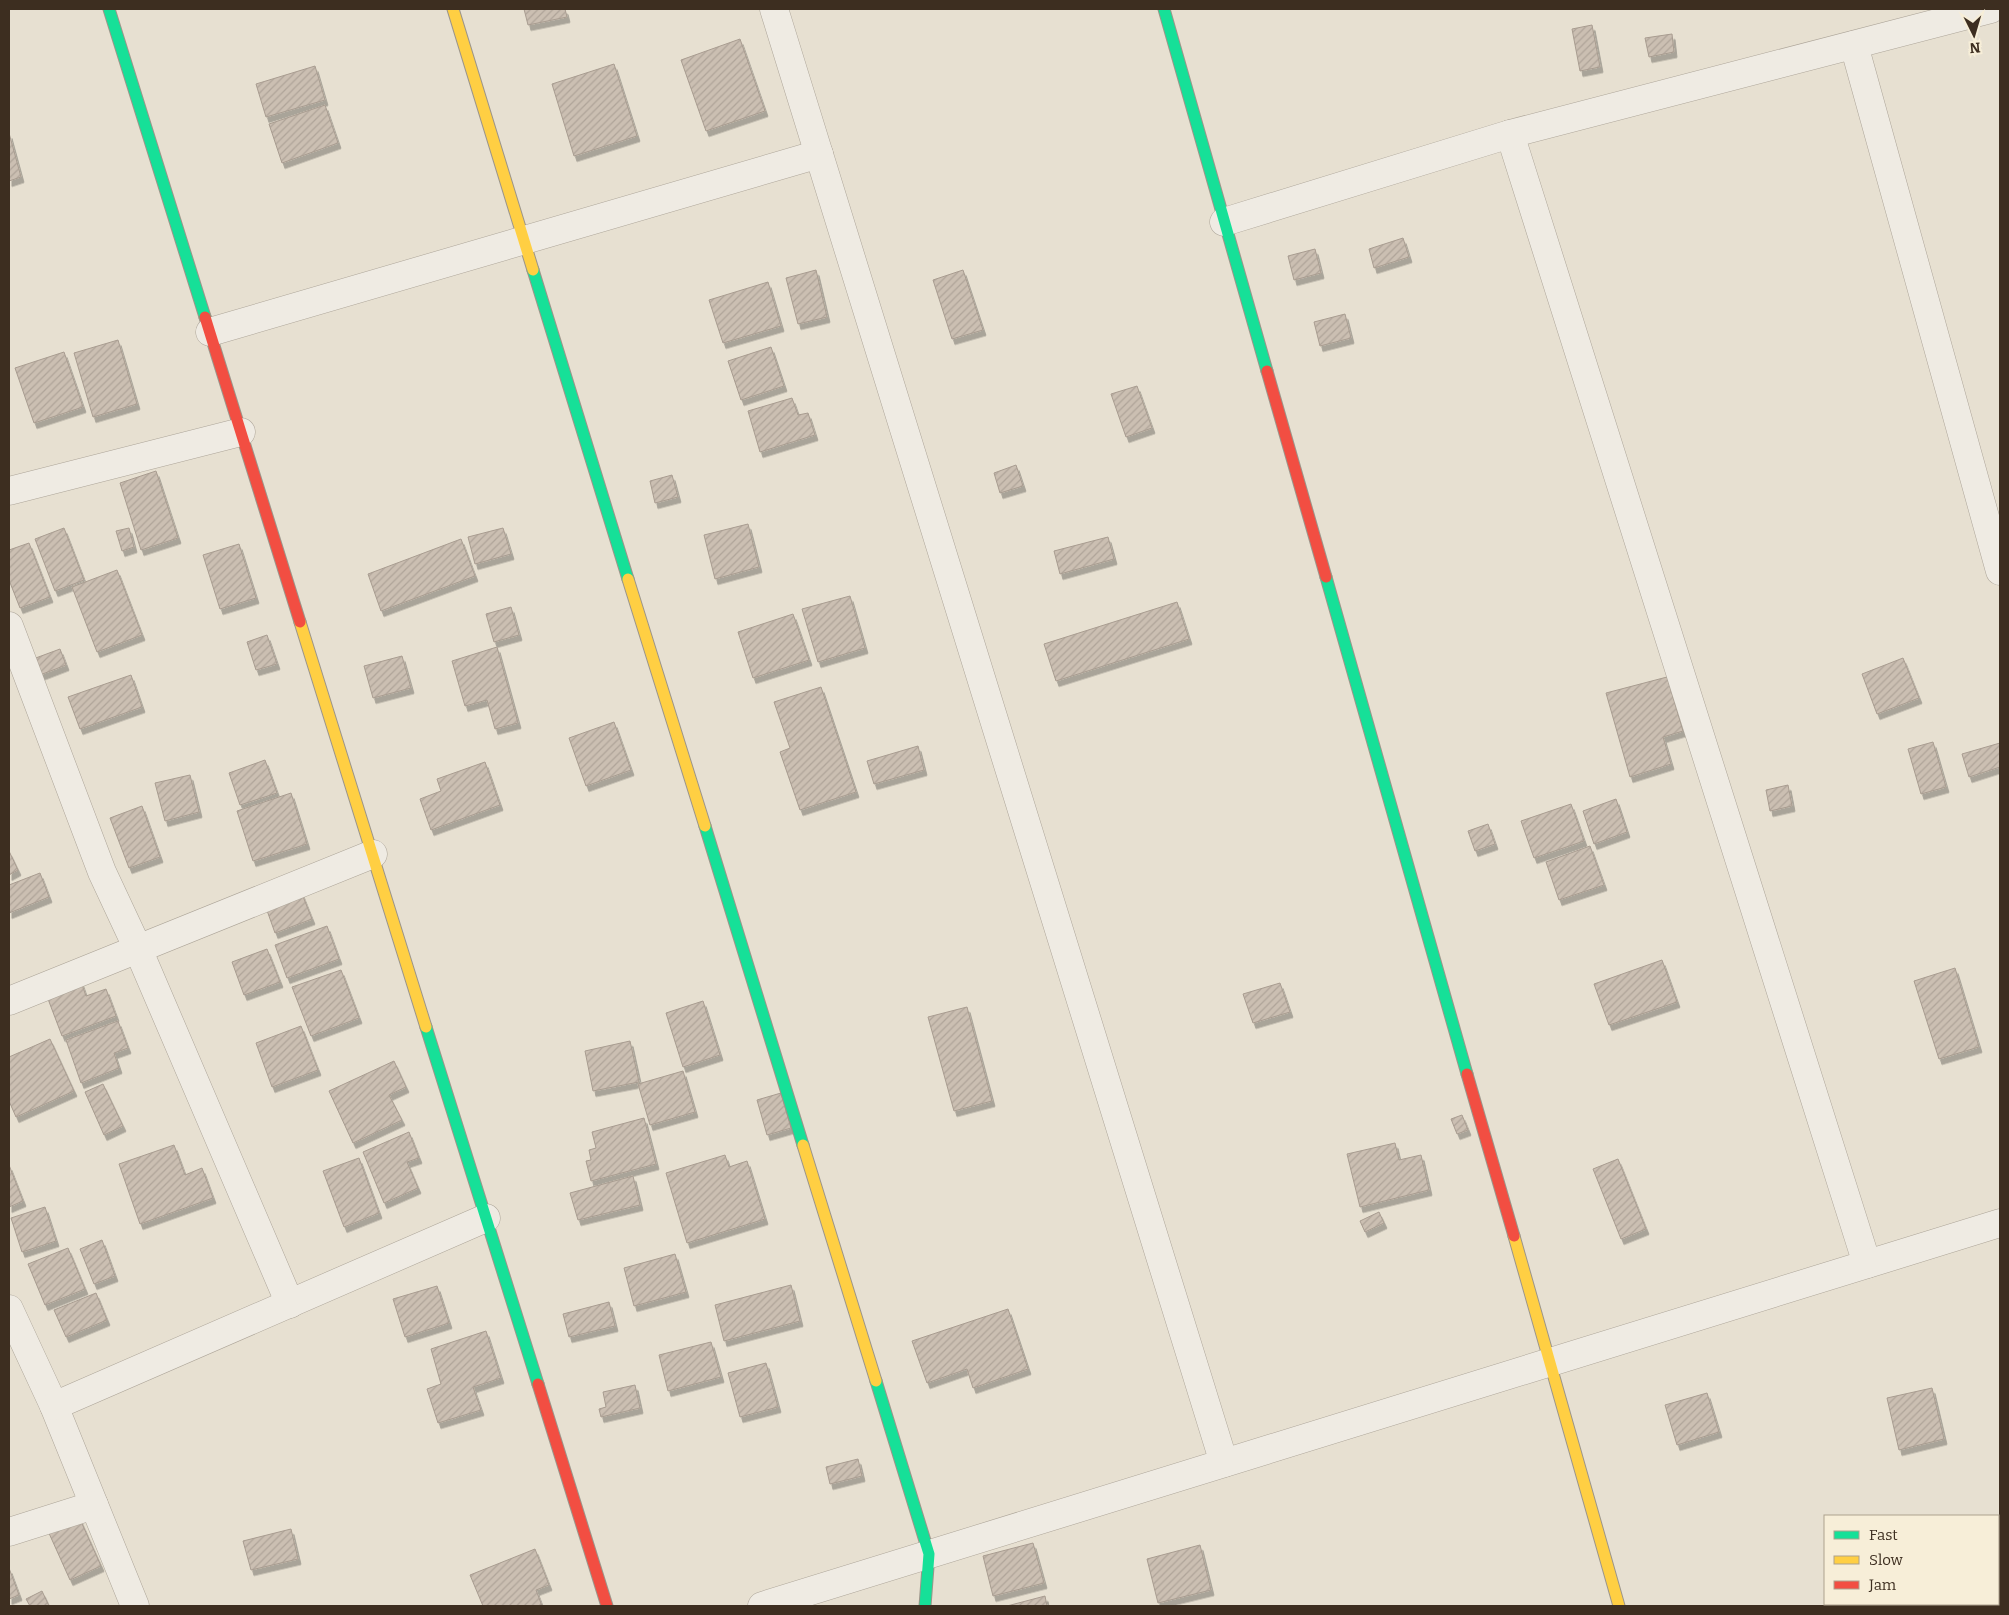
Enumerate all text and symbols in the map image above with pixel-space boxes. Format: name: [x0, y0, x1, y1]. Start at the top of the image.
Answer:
north arrow: [1949, 10, 1999, 60]
text: N: [1969, 39, 1981, 56]
legend: [1824, 1515, 1999, 1605]
text: Fast: [1869, 1526, 1898, 1544]
text: Slow: [1869, 1551, 1904, 1569]
text: Jam: [1868, 1576, 1897, 1594]

